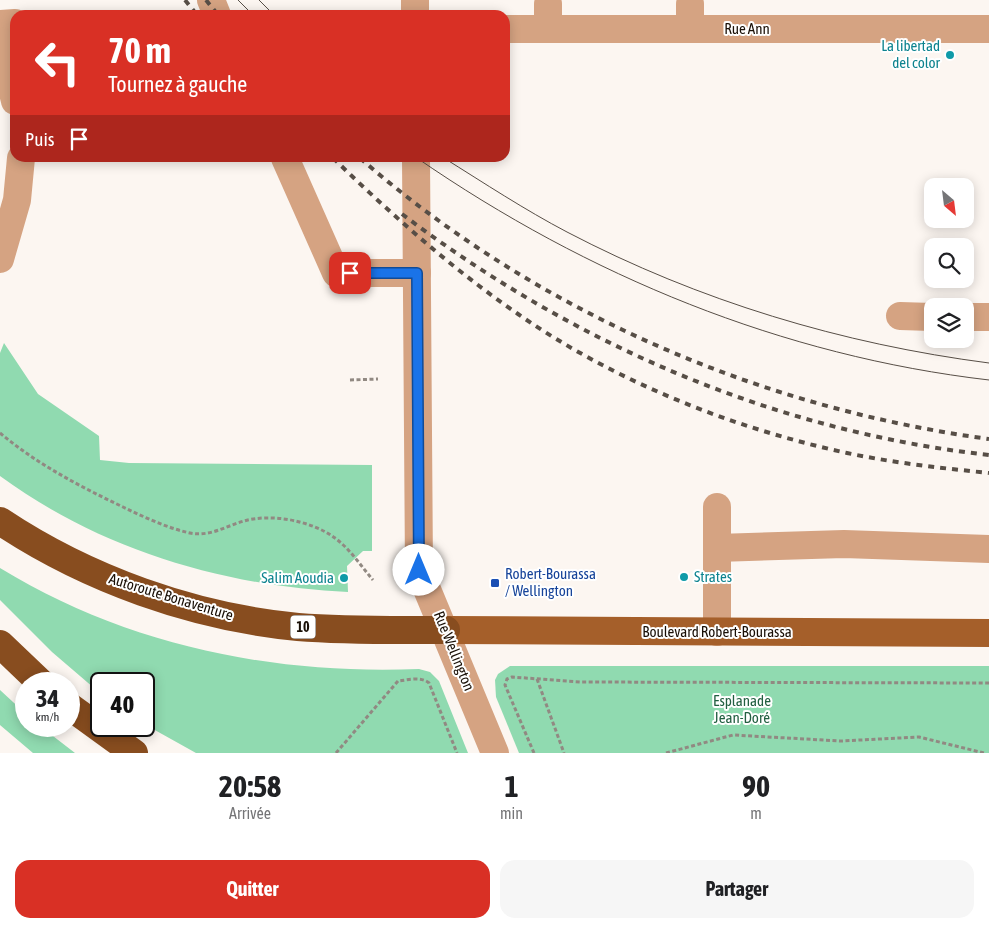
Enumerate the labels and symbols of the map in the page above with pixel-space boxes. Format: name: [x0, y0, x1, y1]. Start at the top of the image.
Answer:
street label: Rue Ann: [724, 20, 770, 37]
place label: La libertad del color: [881, 37, 941, 71]
marker: La libertad del color: [944, 49, 956, 61]
north arrow: [924, 178, 974, 228]
pin: [329, 252, 371, 294]
position arrow: [392, 543, 444, 595]
place label: Robert-Bourassa / Wellington: [505, 565, 596, 599]
place label: Strates: [694, 568, 732, 585]
place label: Salim Aoudia: [261, 569, 334, 586]
street label: Autoroute Bonaventure: [107, 570, 235, 624]
marker: Strates: [678, 571, 690, 583]
marker: Salim Aoudia: [338, 572, 350, 584]
marker: Robert-Bourassa / Wellington: [489, 577, 501, 589]
street label: Rue Wellington: [431, 608, 478, 693]
road number: 10: [290, 616, 316, 638]
street label: Boulevard Robert-Bourassa: [642, 623, 792, 640]
speed limit sign: 40: [90, 672, 155, 737]
park label: Esplanade Jean-Doré: [713, 692, 771, 726]

